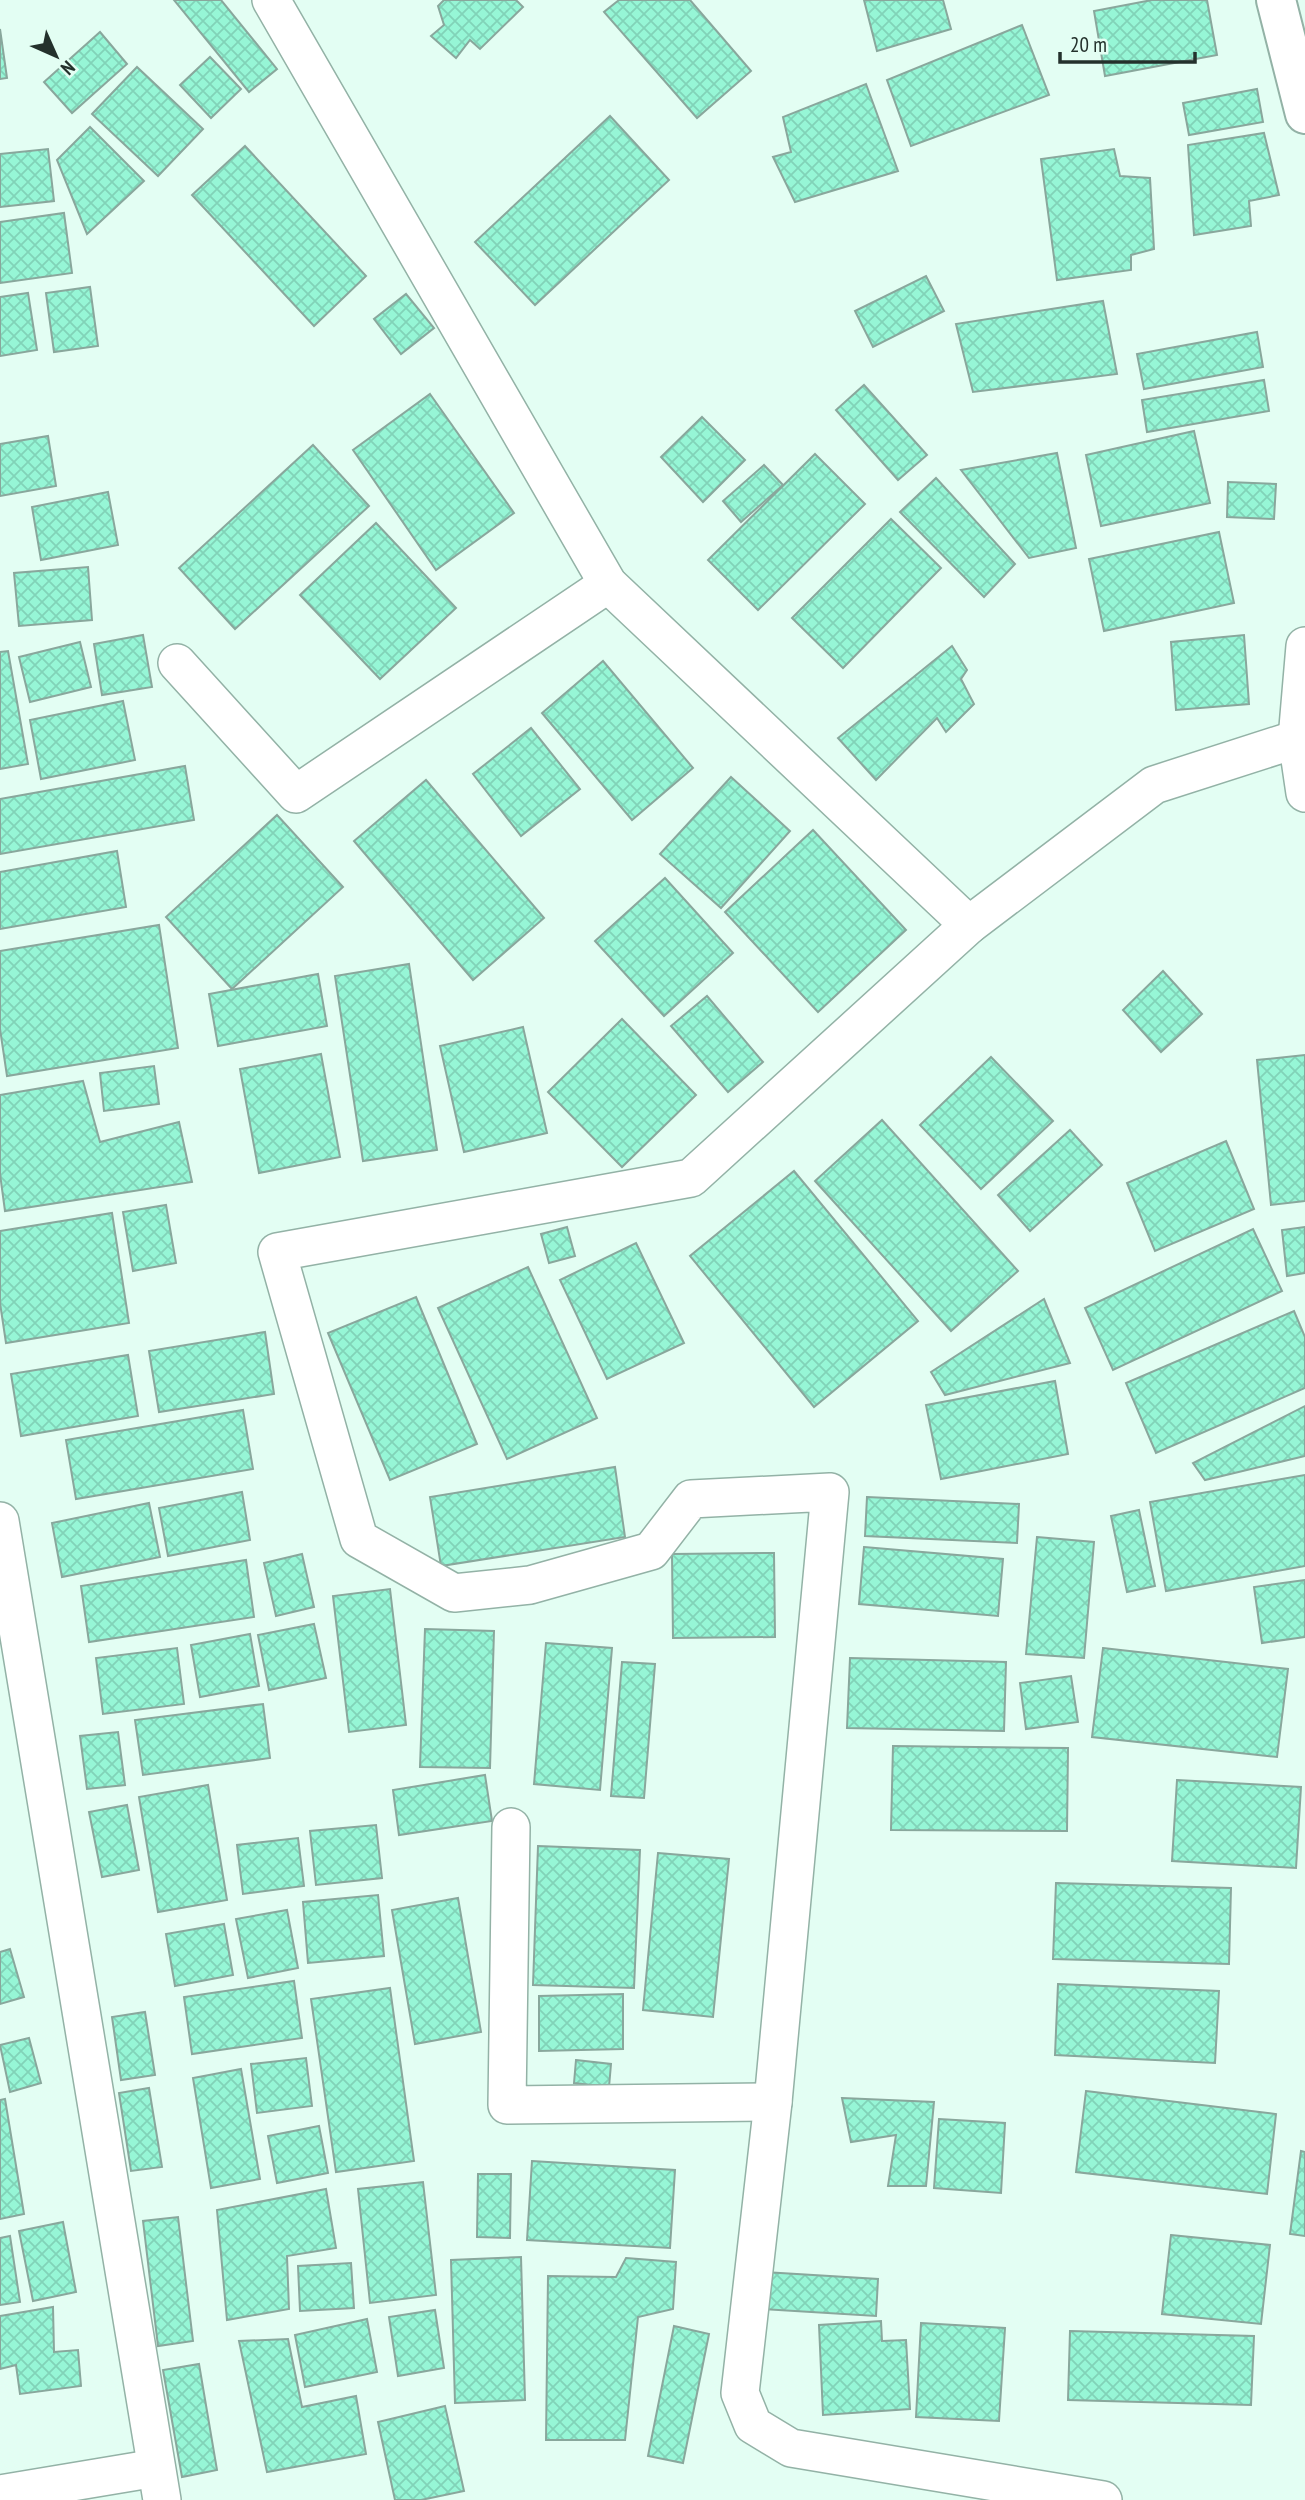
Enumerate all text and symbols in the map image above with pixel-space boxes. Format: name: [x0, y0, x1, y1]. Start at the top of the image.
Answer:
north arrow: [21, 21, 91, 91]
scale bar: [1060, 21, 1195, 65]
text: 20 m: [1070, 31, 1107, 58]
text: N: [56, 56, 80, 80]

